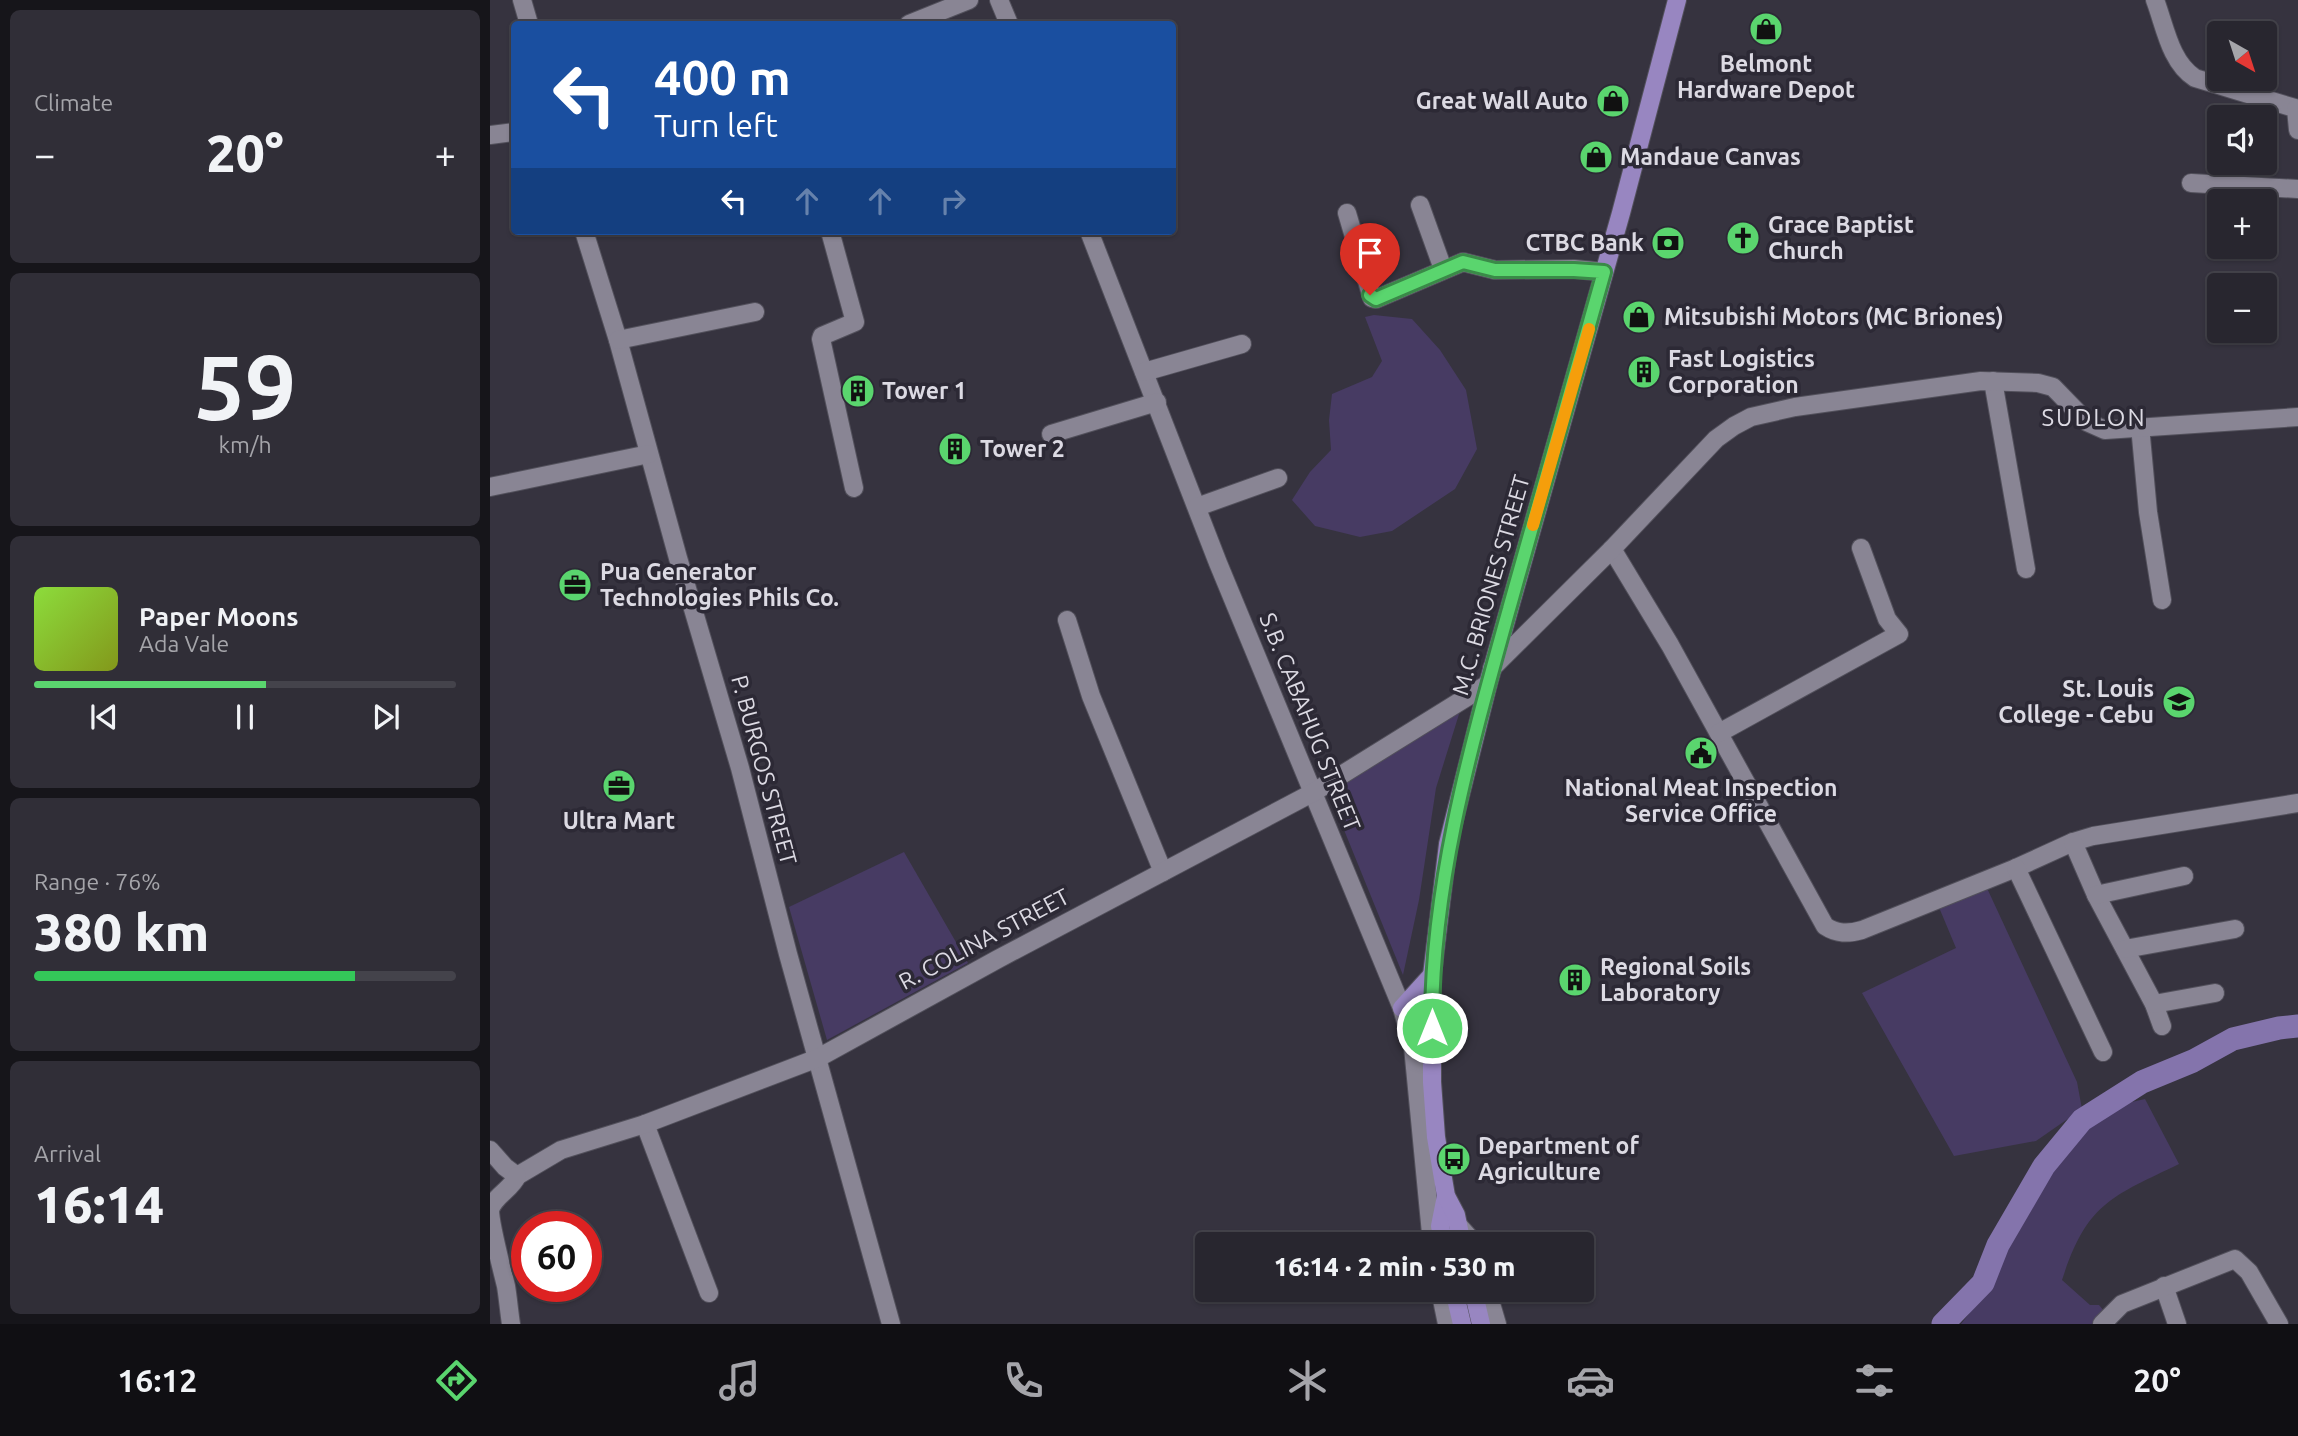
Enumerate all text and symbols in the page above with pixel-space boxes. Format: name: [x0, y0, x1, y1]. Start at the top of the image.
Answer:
shop icon: Belmont Hardware Depot: [1747, 10, 1785, 48]
north arrow: [2207, 21, 2277, 91]
map controls: [2207, 21, 2277, 343]
icon: left: [539, 49, 630, 140]
text: 400 m: [654, 49, 791, 104]
place label: Belmont Hardware Depot: [1677, 51, 1855, 102]
shop icon: Great Wall Auto: [1594, 82, 1632, 120]
place label: Great Wall Auto: [1416, 88, 1588, 113]
text: Climate: [34, 90, 113, 115]
button: sound: [2207, 105, 2277, 175]
text: Turn left: [654, 107, 778, 143]
text: 20°: [206, 124, 284, 182]
text: −: [34, 133, 55, 175]
text: +: [435, 133, 456, 175]
shop icon: Mandaue Canvas: [1577, 138, 1615, 176]
place label: Mandaue Canvas: [1620, 144, 1801, 169]
icon: left: [715, 182, 753, 220]
icon: ahead: [788, 182, 826, 220]
icon: ahead: [861, 182, 899, 220]
icon: right: [934, 182, 972, 220]
button: +: [2207, 189, 2277, 259]
place label: Grace Baptist Church: [1768, 212, 1914, 263]
church icon: Grace Baptist Church: [1724, 219, 1762, 257]
pin: [1340, 223, 1400, 295]
bank icon: CTBC Bank: [1649, 224, 1687, 262]
place label: CTBC Bank: [1526, 230, 1644, 255]
icon: arrive: [1351, 234, 1389, 272]
button: −: [2207, 273, 2277, 343]
shop icon: Mitsubishi Motors (MC Briones): [1620, 298, 1658, 336]
place label: Mitsubishi Motors (MC Briones): [1664, 304, 2004, 330]
text: 59: [194, 335, 296, 437]
place label: Fast Logistics Corporation: [1668, 346, 1815, 397]
building icon: Fast Logistics Corporation: [1625, 353, 1663, 391]
building icon: Tower 1: [839, 372, 877, 410]
place label: Tower 1: [882, 378, 967, 403]
district label: SUDLON: [2041, 404, 2147, 431]
building icon: Tower 2: [936, 430, 974, 468]
text: km/h: [218, 432, 272, 457]
place label: Tower 2: [980, 436, 1065, 461]
street label: M.C. BRIONES STREET: [1447, 472, 1534, 698]
place label: Pua Generator Technologies Phils Co.: [600, 559, 839, 610]
office icon: Pua Generator Technologies Phils Co.: [556, 566, 594, 604]
text: Paper Moons: [139, 602, 298, 631]
street label: S.B. CABAHUG STREET: [1255, 609, 1366, 835]
text: Ada Vale: [139, 631, 229, 656]
street label: P. BURGOS STREET: [727, 672, 802, 868]
place label: St. Louis College - Cebu: [1998, 676, 2154, 727]
school or university icon: St. Louis College - Cebu: [2160, 683, 2198, 721]
icon: previous: [85, 698, 123, 736]
icon: pause: [226, 698, 264, 736]
icon: next: [367, 698, 405, 736]
public building icon: National Meat Inspection Service Office: [1682, 734, 1720, 772]
office icon: Ultra Mart: [600, 767, 638, 805]
place label: National Meat Inspection Service Office: [1565, 775, 1837, 826]
place label: Ultra Mart: [563, 808, 675, 833]
text: Range · 76%: [34, 869, 161, 894]
street label: R. COLINA STREET: [894, 883, 1073, 994]
text: 380 km: [34, 903, 209, 961]
place label: Regional Soils Laboratory: [1600, 954, 1751, 1005]
building icon: Regional Soils Laboratory: [1556, 961, 1594, 999]
position arrow: [1395, 991, 1469, 1065]
place label: Department of Agriculture: [1478, 1133, 1639, 1184]
bus stop icon: Department of Agriculture: [1435, 1140, 1473, 1178]
text: Arrival: [34, 1141, 101, 1166]
text: 16:14: [34, 1175, 164, 1233]
speed limit sign: 60: [511, 1211, 602, 1302]
text: 16:14 · 2 min · 530 m: [1274, 1252, 1515, 1281]
icon: directions: [432, 1356, 481, 1405]
icon: music: [715, 1356, 764, 1405]
icon: phone: [999, 1356, 1048, 1405]
icon: climate: [1283, 1356, 1332, 1405]
icon: car: [1566, 1356, 1615, 1405]
icon: filters: [1850, 1356, 1899, 1405]
text: 16:12: [117, 1362, 197, 1398]
text: 20°: [2133, 1362, 2181, 1398]

